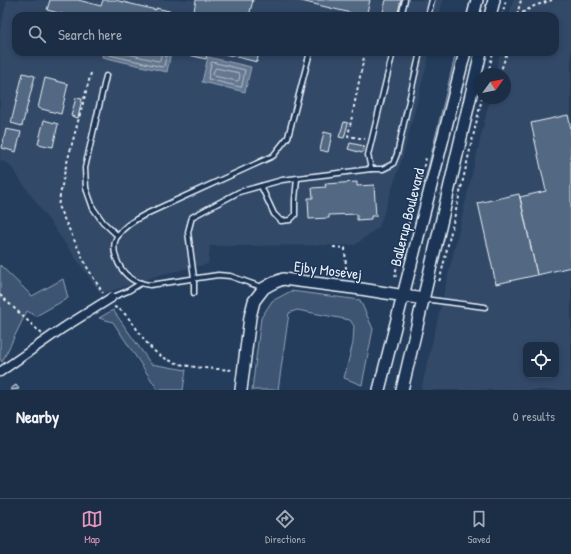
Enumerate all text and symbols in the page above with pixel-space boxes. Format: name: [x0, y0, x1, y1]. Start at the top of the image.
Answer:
search box: [12, 12, 559, 56]
icon: search: [26, 23, 48, 45]
text: Search here: [58, 24, 122, 45]
north arrow: [475, 68, 511, 104]
street label: Ballerup Boulevard: [385, 165, 429, 268]
street label: Ejby Mosevej: [293, 255, 363, 285]
map controls: [523, 342, 559, 378]
button: locate: [523, 342, 559, 378]
text: Nearby: [16, 405, 59, 428]
text: 0 results: [513, 407, 555, 425]
tab: Map: [81, 508, 103, 546]
tab: Directions: [265, 508, 306, 546]
tab: Saved: [468, 508, 490, 546]

